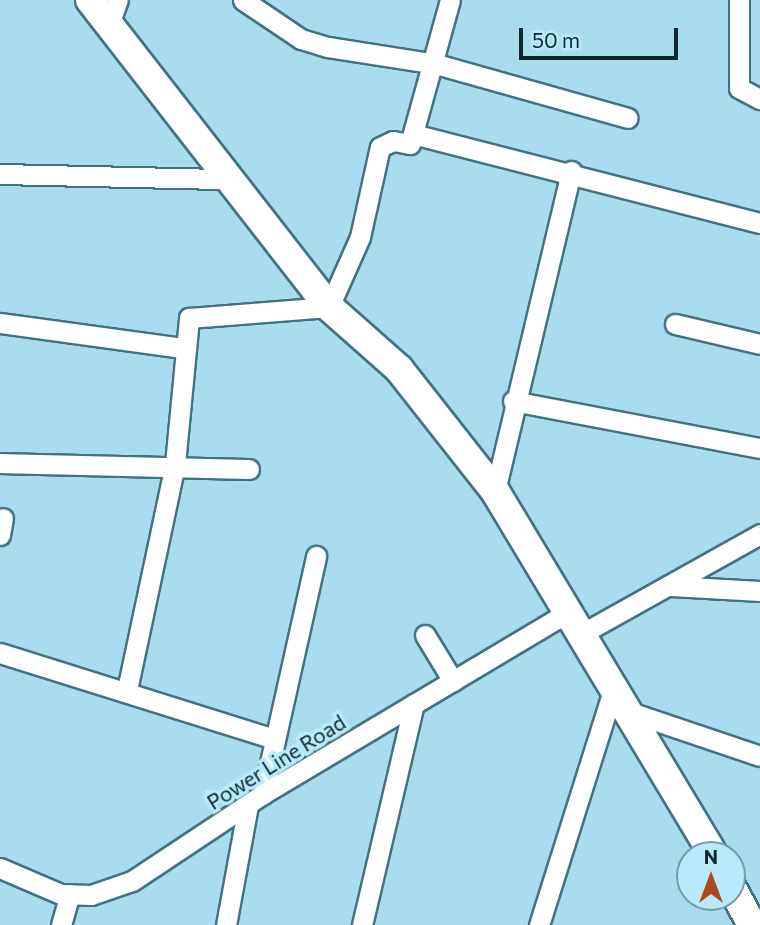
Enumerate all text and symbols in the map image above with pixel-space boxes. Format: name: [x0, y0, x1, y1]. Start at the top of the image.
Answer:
scale bar: [522, 14, 681, 58]
text: 50 m: [532, 27, 580, 52]
street label: Power Line Road: [202, 709, 350, 815]
north arrow: [676, 841, 746, 911]
text: N: [704, 845, 718, 868]

